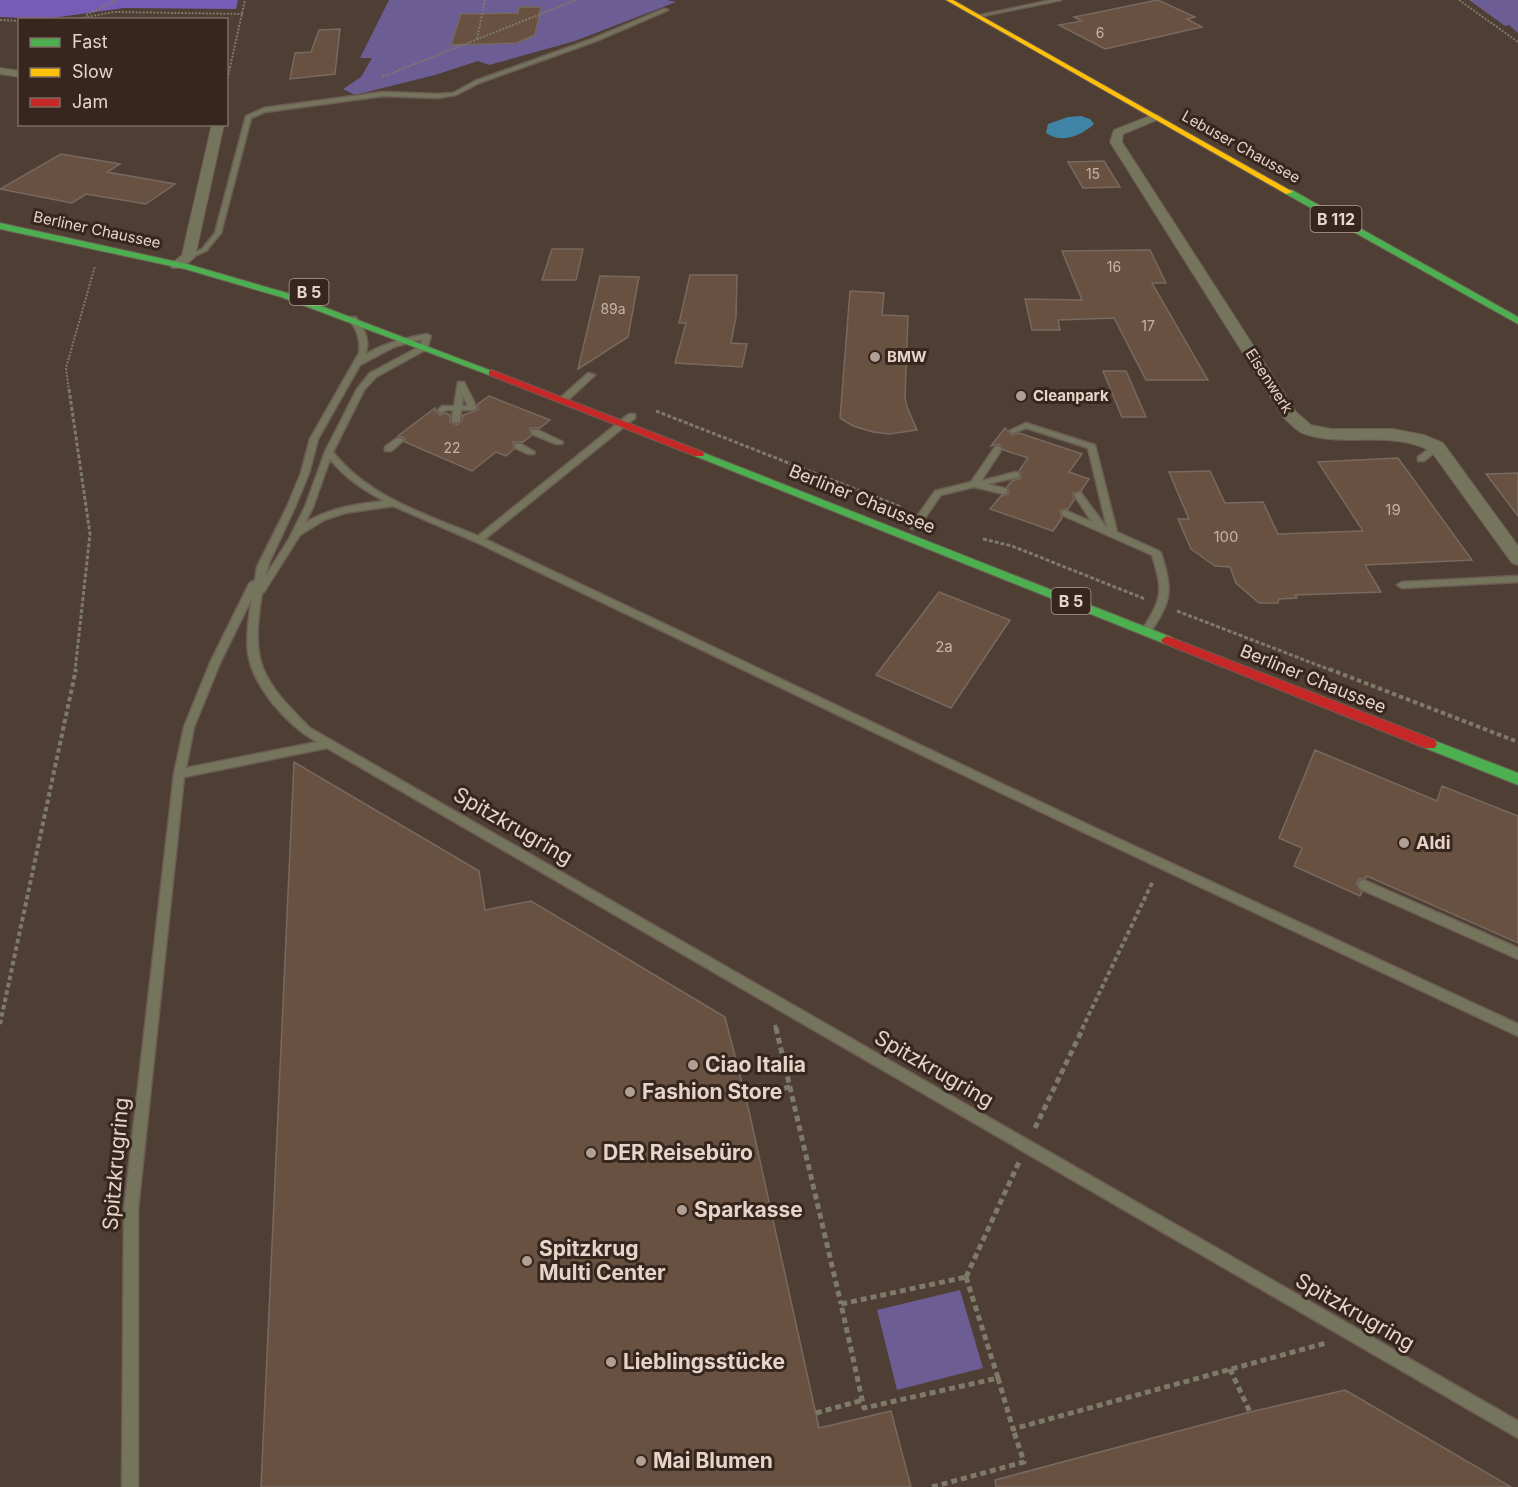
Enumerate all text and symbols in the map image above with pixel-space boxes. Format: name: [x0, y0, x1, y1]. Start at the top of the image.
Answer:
legend: [18, 18, 228, 126]
house number: 6: [1096, 24, 1104, 41]
text: Fast: [72, 31, 108, 52]
text: Slow: [72, 61, 113, 82]
text: Jam: [72, 91, 108, 112]
street label: Lebuser Chaussee: [1179, 106, 1304, 187]
house number: 15: [1086, 165, 1100, 182]
road number: B 112: [1310, 206, 1362, 232]
street label: Berliner Chaussee: [32, 207, 162, 252]
house number: 16: [1107, 258, 1121, 275]
road number: B 5: [290, 279, 328, 305]
house number: 89a: [600, 300, 626, 317]
house number: 17: [1141, 317, 1155, 334]
street label: Eisenwerk: [1242, 345, 1298, 417]
place label: BMW: [887, 347, 927, 366]
marker: BMW: [868, 350, 882, 364]
place label: Cleanpark: [1033, 386, 1109, 405]
marker: Cleanpark: [1014, 389, 1028, 403]
house number: 22: [443, 439, 461, 456]
street label: Berliner Chaussee: [786, 460, 938, 537]
house number: 19: [1385, 500, 1401, 519]
house number: 100: [1213, 527, 1239, 546]
road number: B 5: [1052, 588, 1090, 614]
house number: 2a: [935, 637, 953, 656]
street label: Berliner Chaussee: [1237, 640, 1389, 717]
street label: Spitzkrugring: [449, 781, 577, 870]
place label: Aldi: [1416, 832, 1451, 853]
marker: Aldi: [1397, 836, 1411, 850]
street label: Spitzkrugring: [870, 1024, 998, 1113]
place label: Ciao Italia: [705, 1052, 806, 1077]
marker: Ciao Italia: [686, 1058, 700, 1072]
place label: Fashion Store: [642, 1079, 782, 1104]
marker: Fashion Store: [623, 1085, 637, 1099]
street label: Spitzkrugring: [97, 1097, 134, 1231]
place label: DER Reisebüro: [603, 1140, 753, 1165]
marker: DER Reisebüro: [584, 1146, 598, 1160]
place label: Sparkasse: [694, 1197, 803, 1222]
marker: Sparkasse: [675, 1203, 689, 1217]
place label: Spitzkrug Multi Center: [539, 1236, 666, 1285]
marker: Spitzkrug Multi Center: [520, 1254, 534, 1268]
street label: Spitzkrugring: [1291, 1267, 1419, 1356]
place label: Lieblingsstücke: [623, 1349, 785, 1374]
marker: Lieblingsstücke: [604, 1355, 618, 1369]
place label: Mai Blumen: [653, 1448, 773, 1473]
marker: Mai Blumen: [634, 1454, 648, 1468]

